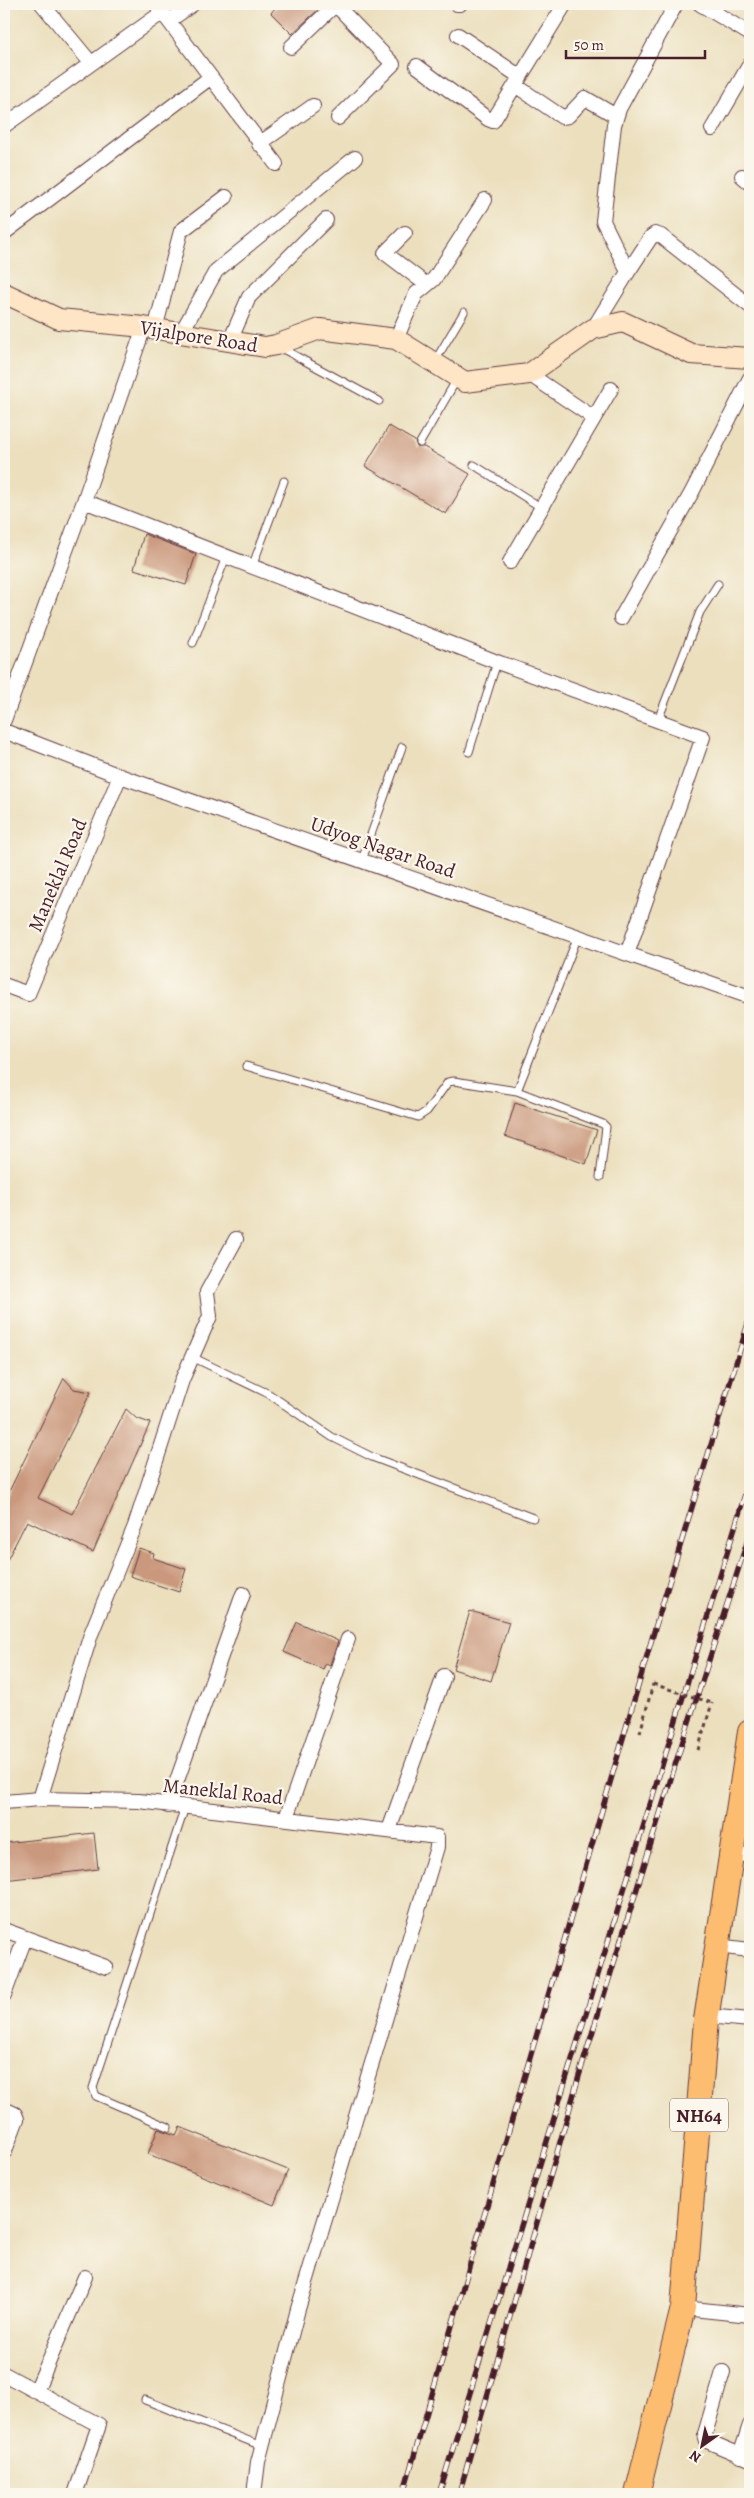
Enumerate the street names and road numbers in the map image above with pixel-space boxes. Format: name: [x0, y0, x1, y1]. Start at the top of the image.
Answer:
street label: Vijalpore Road: [137, 314, 260, 359]
street label: Udyog Nagar Road: [307, 810, 459, 885]
street label: Maneklal Road: [21, 814, 94, 936]
street label: Maneklal Road: [162, 1772, 285, 1811]
road number: NH64: [670, 2098, 728, 2132]

